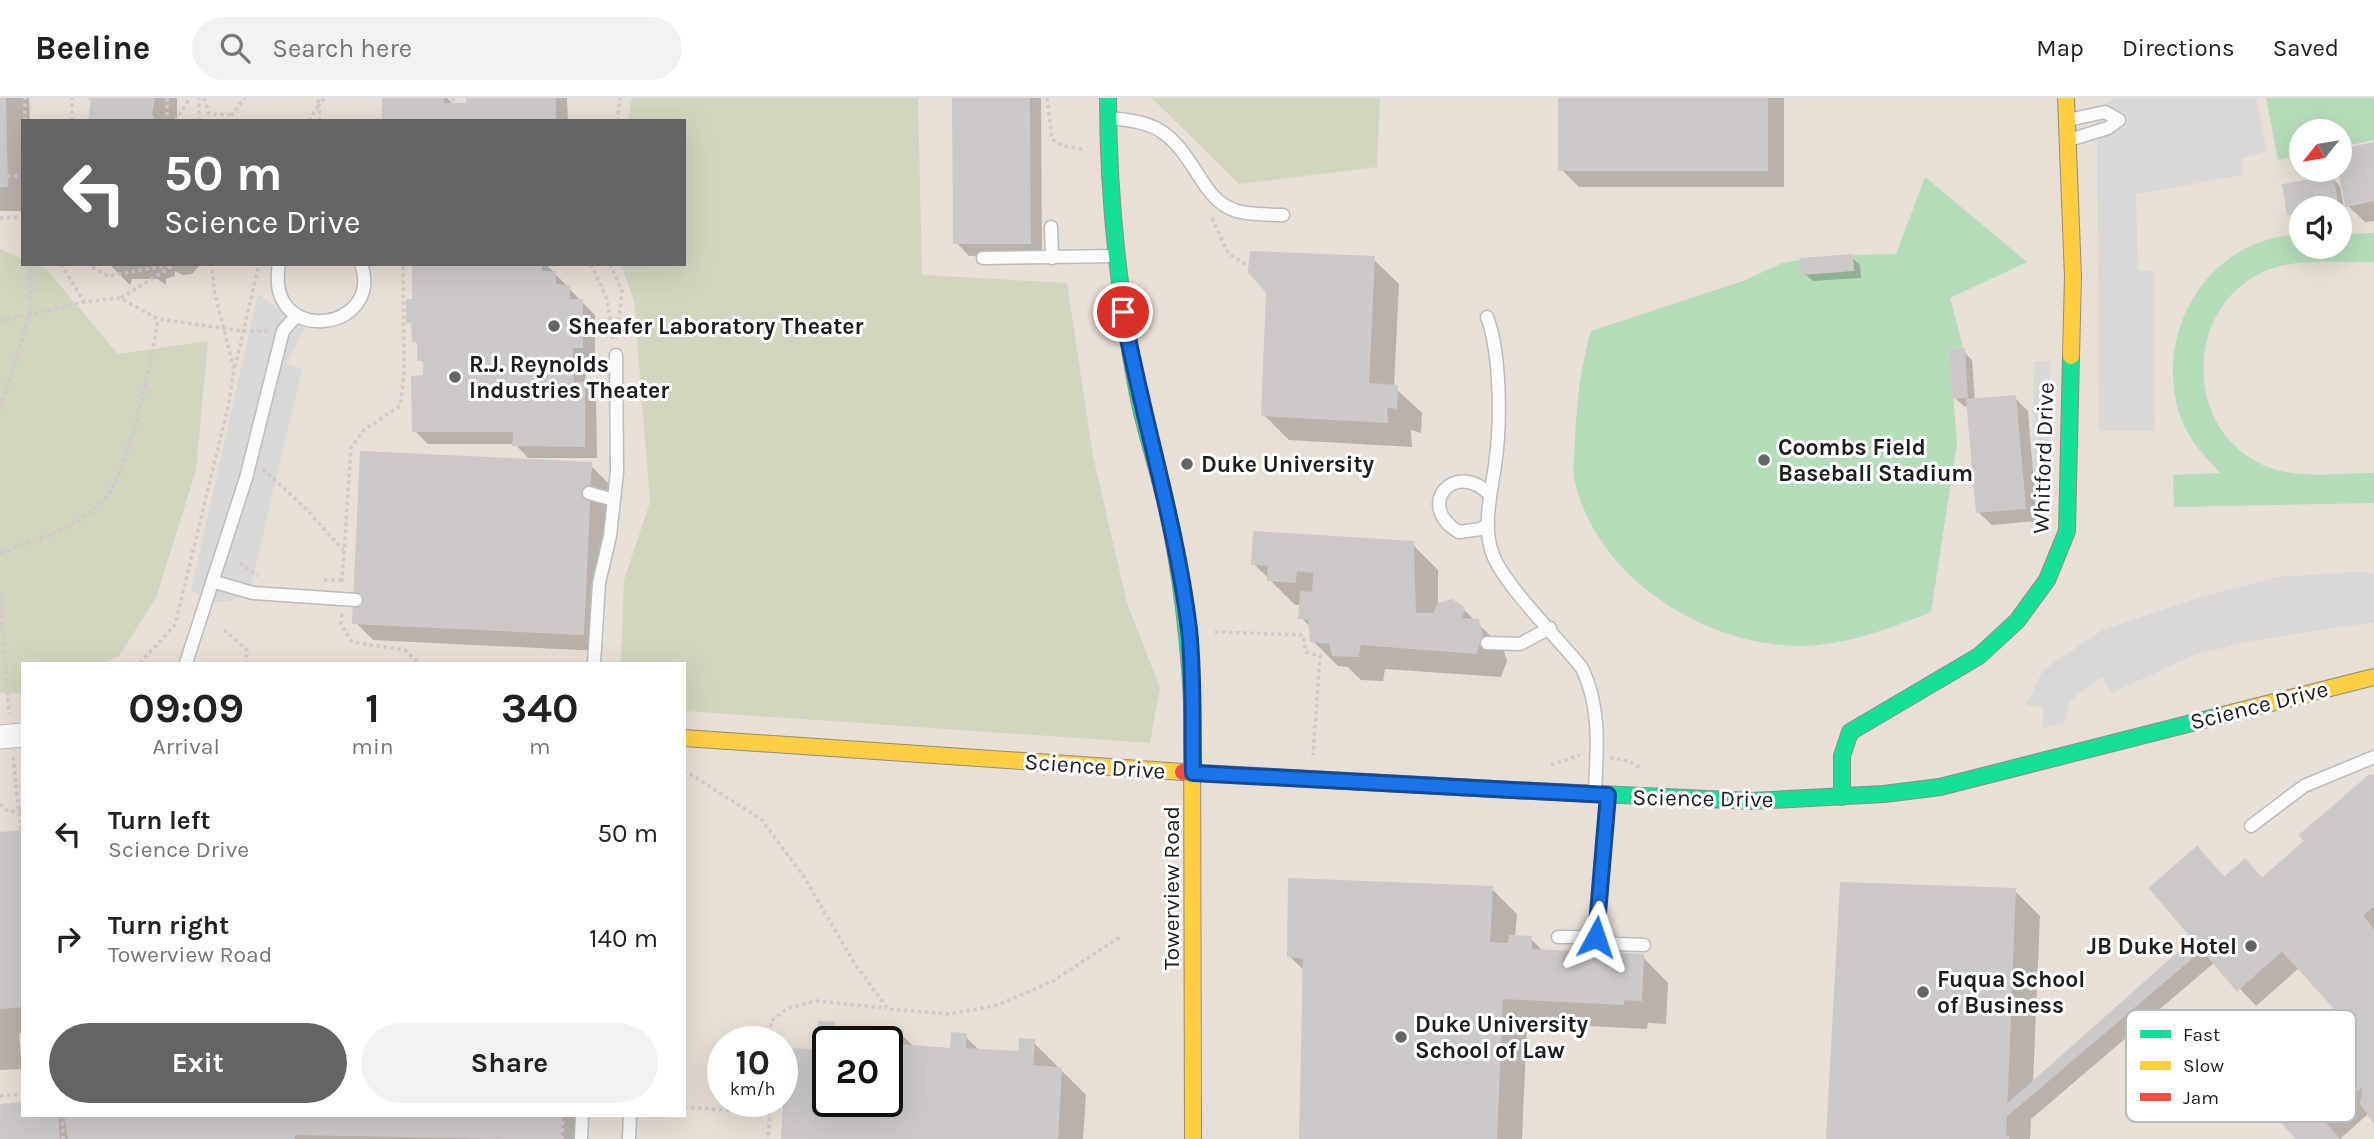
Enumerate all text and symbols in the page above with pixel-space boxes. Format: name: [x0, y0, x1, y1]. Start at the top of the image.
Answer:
search box: [192, 17, 682, 80]
text: Beeline: [35, 29, 150, 67]
icon: search: [216, 29, 254, 67]
text: Search here: [272, 33, 412, 64]
text: Map: [2036, 34, 2084, 62]
text: Directions: [2122, 34, 2235, 62]
text: Saved: [2273, 34, 2339, 62]
north arrow: [2289, 119, 2352, 182]
map controls: [2289, 119, 2352, 259]
text: 50 m: [164, 145, 282, 202]
icon: left: [49, 147, 140, 238]
button: sound: [2289, 196, 2352, 259]
text: Science Drive: [164, 204, 360, 241]
pin: [1093, 282, 1153, 342]
icon: arrive: [1104, 293, 1142, 331]
place label: Sheafer Laboratory Theater: [568, 313, 864, 340]
marker: Sheafer Laboratory Theater: [546, 318, 562, 334]
place label: R.J. Reynolds Industries Theater: [469, 351, 669, 404]
marker: R.J. Reynolds Industries Theater: [447, 369, 463, 385]
street label: Whitford Drive: [2027, 382, 2060, 534]
place label: Coombs Field Baseball Stadium: [1778, 434, 1973, 487]
place label: Duke University: [1201, 451, 1374, 478]
marker: Coombs Field Baseball Stadium: [1756, 452, 1772, 468]
marker: Duke University: [1179, 456, 1195, 472]
street label: Science Drive: [2187, 675, 2331, 736]
text: 09:09: [128, 683, 244, 733]
text: 1: [365, 683, 380, 733]
text: 340: [501, 683, 579, 733]
text: Arrival: [153, 733, 220, 760]
text: min: [351, 733, 394, 760]
text: m: [529, 733, 551, 760]
street label: Science Drive: [1024, 748, 1166, 785]
street label: Science Drive: [1632, 784, 1774, 813]
text: Turn left: [108, 805, 210, 836]
street label: Towerview Road: [1158, 806, 1185, 970]
icon: left: [49, 815, 87, 853]
text: 50 m: [597, 818, 658, 849]
text: Science Drive: [108, 836, 249, 863]
position arrow: [1559, 900, 1633, 974]
text: Turn right: [108, 910, 229, 941]
icon: right: [49, 920, 87, 958]
text: 140 m: [589, 923, 658, 954]
place label: JB Duke Hotel: [2087, 933, 2237, 960]
marker: JB Duke Hotel: [2243, 938, 2259, 954]
text: Towerview Road: [108, 941, 272, 968]
place label: Fuqua School of Business: [1937, 966, 2085, 1019]
marker: Fuqua School of Business: [1915, 984, 1931, 1000]
legend: [2126, 1010, 2356, 1122]
place label: Duke University School of Law: [1415, 1011, 1588, 1064]
button: Exit: [49, 1023, 347, 1103]
button: Share: [361, 1023, 658, 1103]
text: Fast: [2183, 1024, 2220, 1046]
speed limit sign: 20: [812, 1026, 903, 1117]
marker: Duke University School of Law: [1393, 1029, 1409, 1045]
text: 10: [735, 1042, 770, 1083]
text: Slow: [2183, 1055, 2224, 1077]
text: km/h: [730, 1078, 775, 1100]
text: Jam: [2183, 1087, 2219, 1109]

